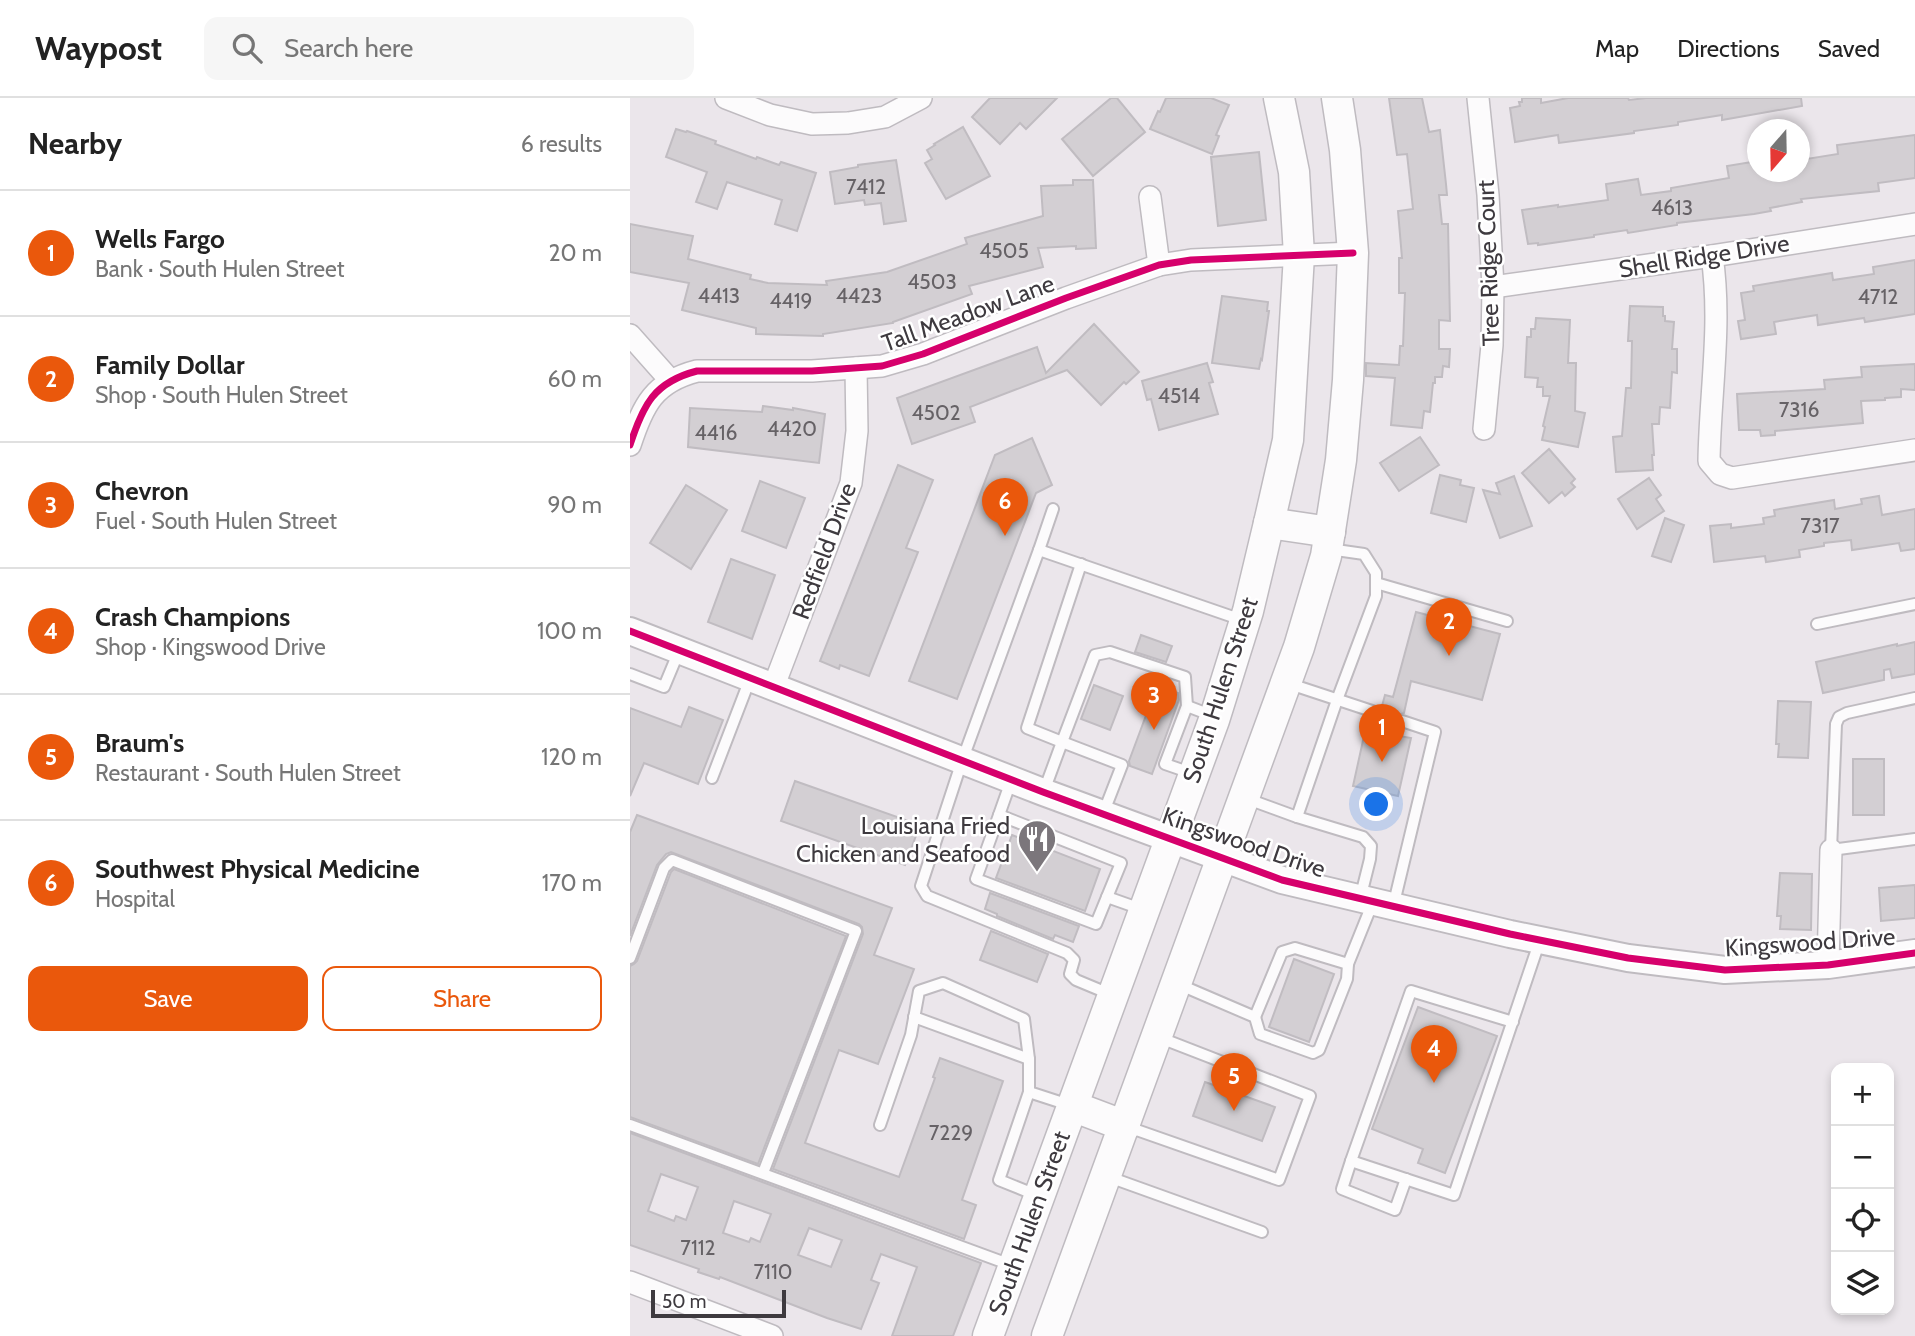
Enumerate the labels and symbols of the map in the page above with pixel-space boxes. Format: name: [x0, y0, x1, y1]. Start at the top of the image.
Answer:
north arrow: [1747, 119, 1810, 182]
house number: 7412: [846, 174, 886, 199]
street label: Tree Ridge Court: [1471, 179, 1505, 347]
house number: 4613: [1651, 195, 1693, 220]
street label: Shell Ridge Drive: [1617, 228, 1791, 284]
house number: 4505: [979, 238, 1029, 263]
street label: Tall Meadow Lane: [878, 268, 1058, 358]
house number: 4503: [907, 269, 957, 294]
house number: 4413: [698, 283, 740, 308]
house number: 4423: [836, 283, 882, 308]
house number: 4712: [1858, 284, 1898, 309]
house number: 4419: [769, 288, 813, 313]
house number: 4514: [1158, 383, 1200, 408]
house number: 7316: [1779, 397, 1819, 422]
house number: 4502: [911, 400, 961, 425]
house number: 4420: [767, 416, 817, 441]
house number: 4416: [694, 420, 738, 445]
pin: 6: [982, 478, 1028, 536]
street label: Redfield Drive: [786, 479, 862, 623]
house number: 7317: [1800, 513, 1840, 538]
street label: South Hulen Street: [1176, 593, 1264, 787]
pin: 2: [1426, 598, 1472, 656]
pin: 3: [1131, 672, 1177, 730]
pin: 1: [1359, 704, 1405, 762]
your location: [1359, 787, 1393, 821]
street label: Kingswood Drive: [1159, 800, 1329, 884]
place label: Louisiana Fried Chicken and Seafood: [796, 811, 1010, 868]
restaurant icon: Louisiana Fried Chicken and Seafood: [1016, 818, 1058, 873]
street label: Kingswood Drive: [1724, 922, 1896, 962]
pin: 4: [1411, 1025, 1457, 1083]
pin: 5: [1211, 1053, 1257, 1111]
house number: 7229: [929, 1120, 973, 1145]
street label: South Hulen Street: [982, 1127, 1076, 1319]
house number: 7112: [680, 1235, 716, 1260]
house number: 7110: [754, 1259, 792, 1284]
scale bar: [651, 1287, 786, 1319]

